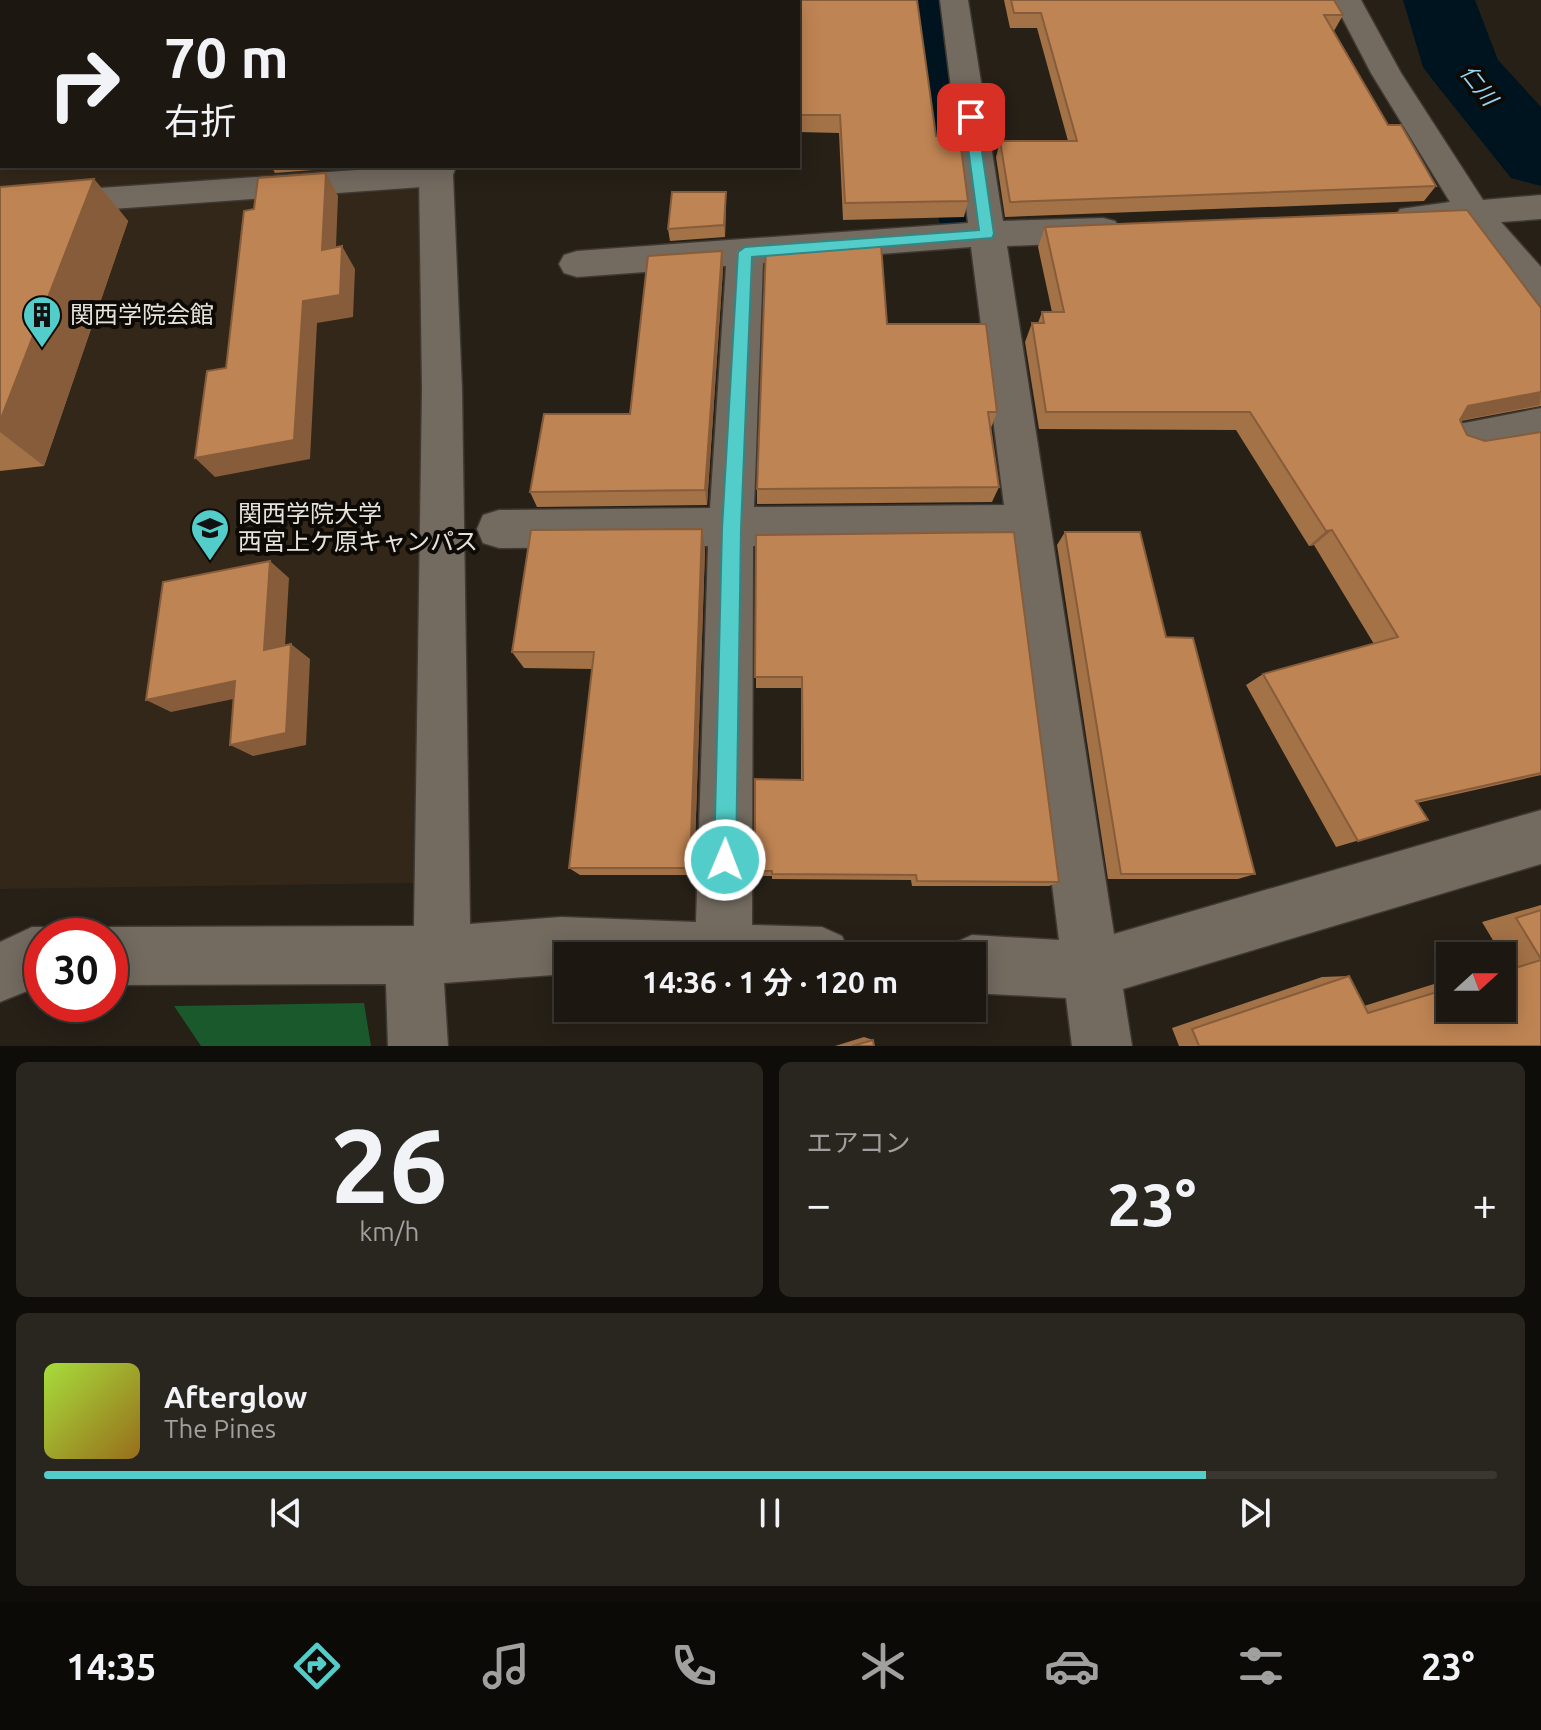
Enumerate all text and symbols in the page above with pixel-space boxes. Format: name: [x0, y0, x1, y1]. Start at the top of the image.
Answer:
text: 70 m: [164, 26, 289, 89]
icon: right: [32, 32, 136, 136]
water label: 仁川: [1456, 60, 1504, 111]
pin: [937, 83, 1005, 151]
icon: arrive: [949, 95, 993, 139]
text: 右折: [164, 100, 236, 141]
building icon: 関西学院会館: [21, 294, 63, 349]
place label: 関西学院会館: [70, 301, 214, 328]
place label: 関西学院大学 西宮上ケ原キャンパス: [238, 500, 478, 555]
school or university icon: 関西学院大学 西宮上ケ原キャンパス: [189, 507, 231, 562]
position arrow: [683, 818, 767, 902]
speed limit sign: 30: [24, 918, 128, 1022]
north arrow: [1436, 942, 1516, 1022]
map controls: [1436, 942, 1516, 1022]
text: 14:36 · 1 分 · 120 m: [642, 965, 898, 999]
text: 26: [331, 1106, 448, 1223]
text: エアコン: [807, 1128, 911, 1157]
text: 23°: [1107, 1170, 1196, 1237]
text: −: [807, 1179, 831, 1228]
text: +: [1472, 1179, 1497, 1228]
text: km/h: [359, 1217, 419, 1246]
text: Afterglow: [164, 1380, 307, 1414]
text: The Pines: [164, 1414, 276, 1443]
icon: previous: [264, 1491, 308, 1535]
icon: pause: [748, 1491, 792, 1535]
icon: next: [1233, 1491, 1277, 1535]
icon: directions: [289, 1638, 345, 1694]
icon: music: [478, 1638, 534, 1694]
icon: phone: [666, 1638, 722, 1694]
icon: climate: [855, 1638, 911, 1694]
icon: car: [1044, 1638, 1100, 1694]
icon: filters: [1233, 1638, 1289, 1694]
text: 14:35: [66, 1646, 156, 1687]
text: 23°: [1421, 1646, 1475, 1687]

